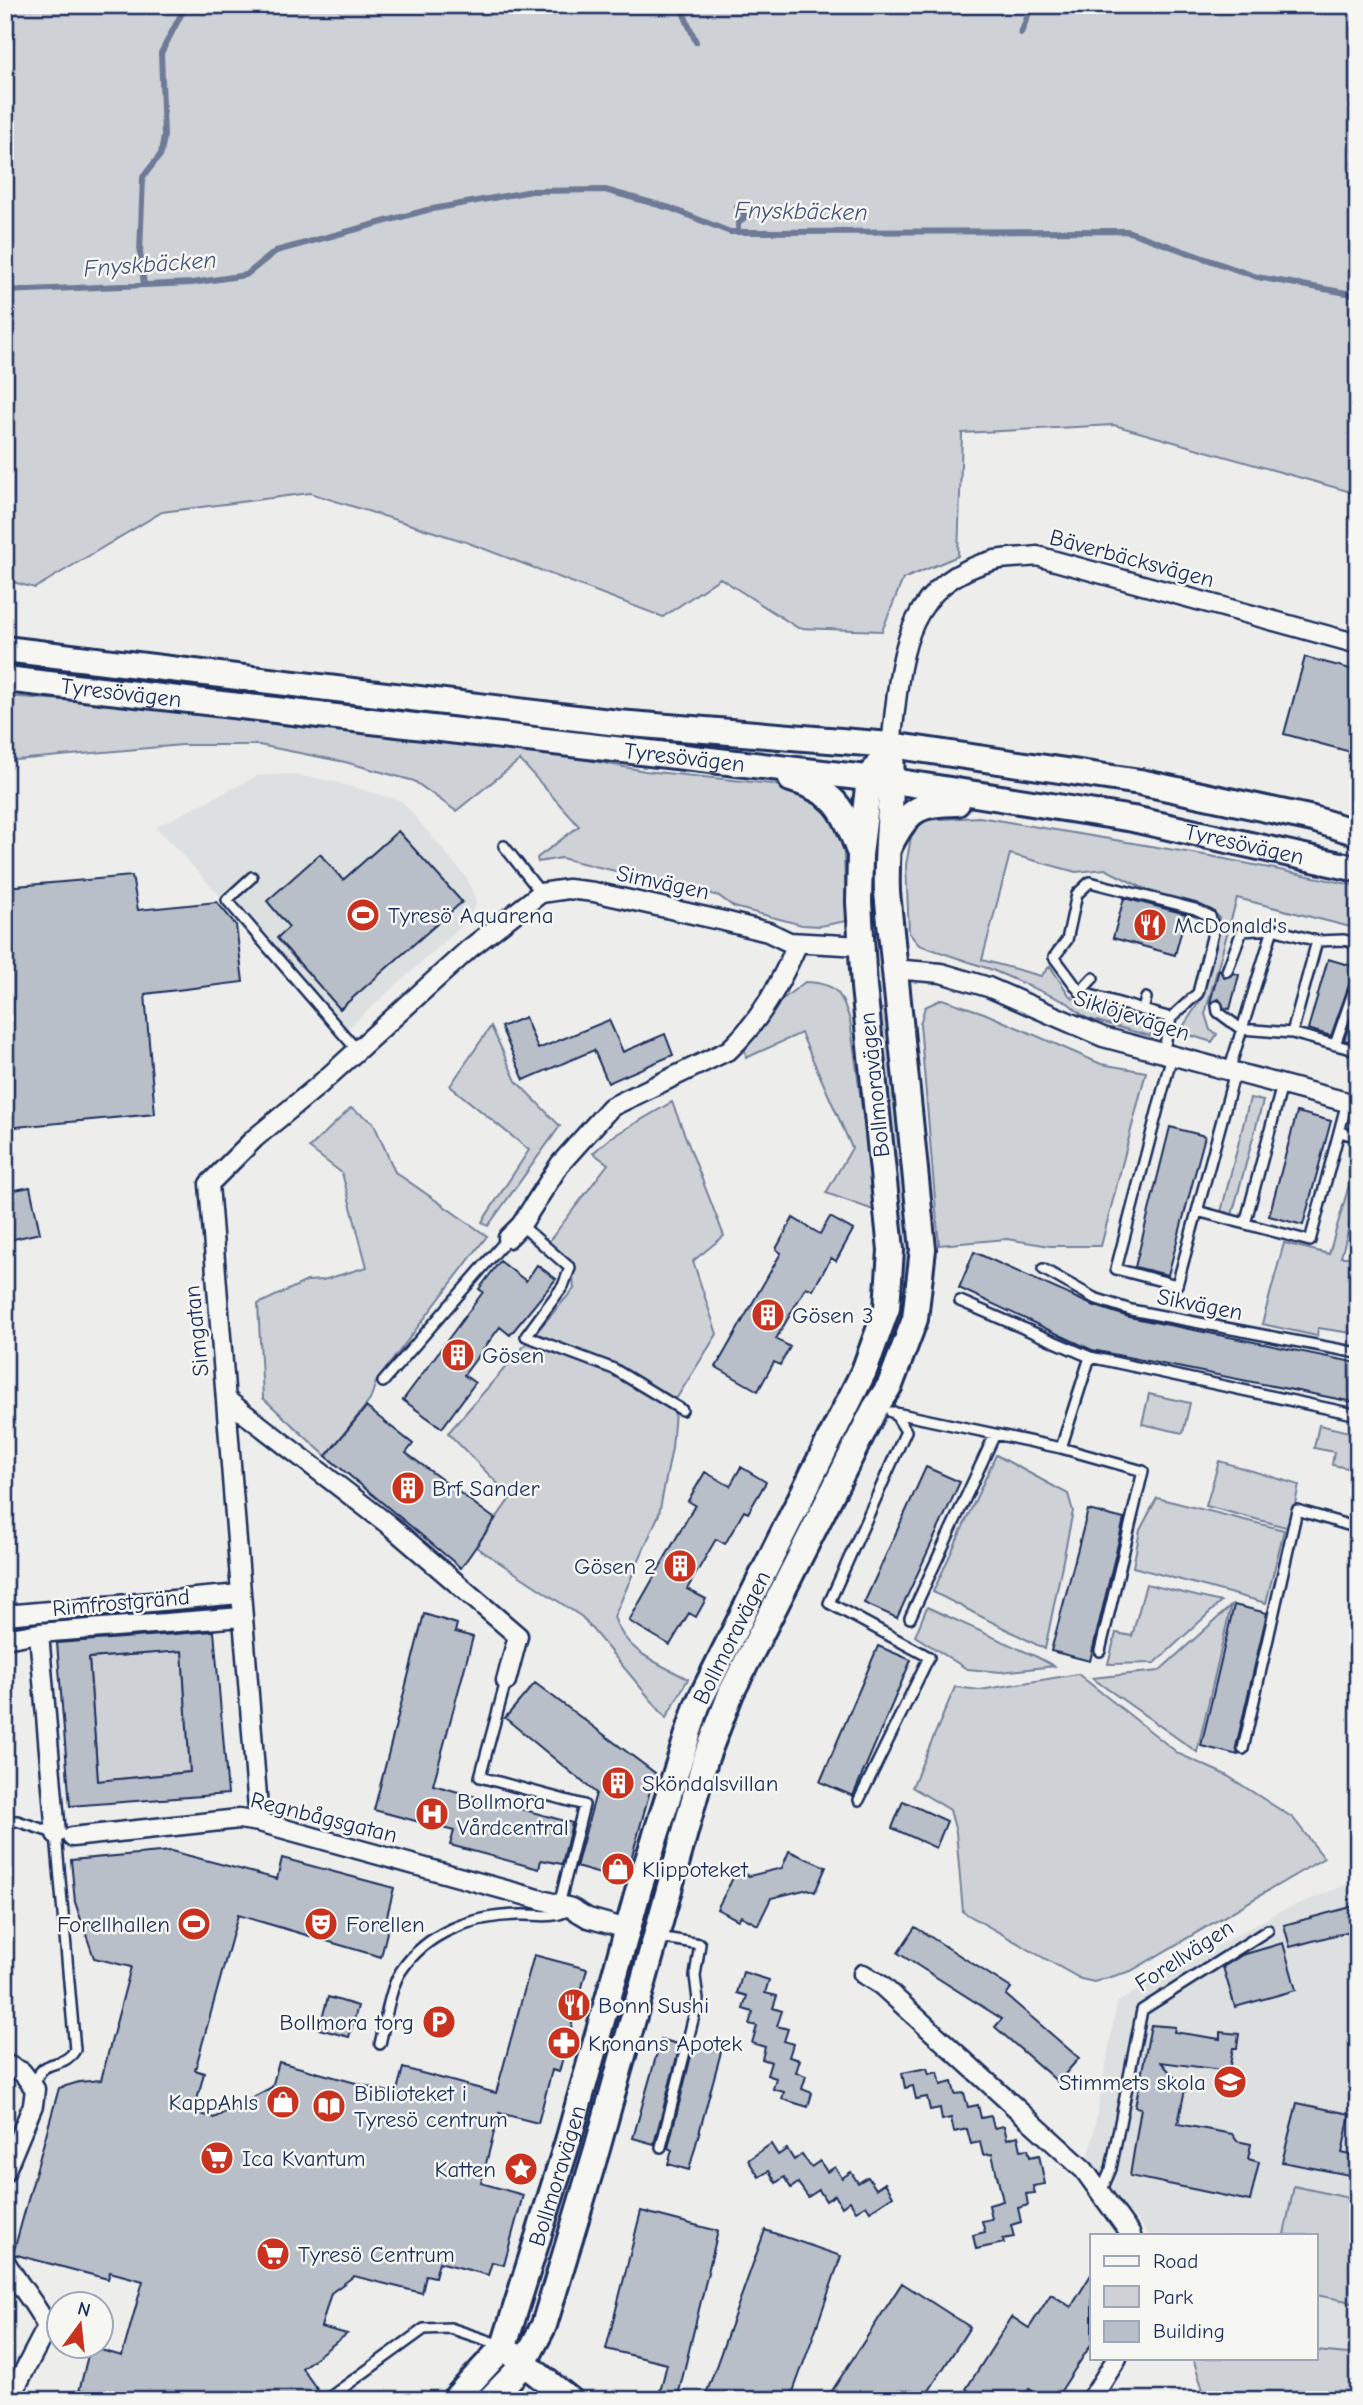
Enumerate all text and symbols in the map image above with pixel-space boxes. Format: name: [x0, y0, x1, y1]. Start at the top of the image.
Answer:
water label: Fnyskbäcken: [734, 196, 868, 226]
water label: Fnyskbäcken: [83, 245, 217, 283]
street label: Bäverbäcksvägen: [1047, 524, 1217, 593]
street label: Tyresövägen: [59, 673, 183, 713]
street label: Tyresövägen: [623, 737, 746, 778]
street label: Tyresövägen: [1182, 818, 1307, 871]
street label: Simvägen: [614, 859, 712, 906]
sports icon: Tyresö Aquarena: [344, 896, 382, 934]
place label: Tyresö Aquarena: [388, 902, 554, 929]
restaurant icon: McDonald's: [1131, 906, 1169, 944]
place label: McDonald's: [1174, 912, 1287, 939]
street label: Siklöjevägen: [1070, 984, 1193, 1047]
street label: Bollmoravägen: [853, 1011, 896, 1159]
street label: Sikvägen: [1155, 1283, 1245, 1326]
street label: Simgatan: [178, 1284, 215, 1378]
building icon: Gösen 3: [749, 1296, 787, 1334]
place label: Gösen 3: [792, 1302, 874, 1329]
building icon: Gösen: [439, 1336, 477, 1374]
place label: Gösen: [482, 1342, 544, 1369]
building icon: Brf Sander: [389, 1469, 427, 1507]
place label: Brf Sander: [432, 1475, 540, 1502]
building icon: Gösen 2: [661, 1547, 699, 1585]
place label: Gösen 2: [574, 1553, 656, 1580]
street label: Bollmoravägen: [687, 1566, 776, 1709]
street label: Rimfrostgränd: [51, 1583, 191, 1622]
building icon: Sköndalsvillan: [599, 1764, 637, 1802]
place label: Sköndalsvillan: [642, 1770, 778, 1797]
street label: Regnbågsgatan: [248, 1786, 400, 1849]
place label: Bollmora Vårdcentral: [457, 1788, 569, 1841]
hospital icon: Bollmora Vårdcentral: [413, 1795, 451, 1833]
shop icon: Klippoteket: [599, 1850, 637, 1888]
place label: Klippoteket: [642, 1856, 749, 1883]
sports icon: Forellhallen: [175, 1905, 213, 1943]
theatre icon: Forellen: [302, 1905, 340, 1943]
place label: Forellhallen: [57, 1911, 170, 1938]
place label: Forellen: [346, 1911, 425, 1938]
street label: Forellvägen: [1130, 1914, 1239, 1997]
restaurant icon: Bonn Sushi: [555, 1986, 593, 2024]
place label: Bonn Sushi: [598, 1992, 709, 2019]
parking icon: Bollmora torg: [420, 2003, 458, 2041]
place label: Bollmora torg: [279, 2009, 414, 2036]
pharmacy icon: Kronans Apotek: [545, 2024, 583, 2062]
place label: Kronans Apotek: [588, 2030, 742, 2057]
school or university icon: Stimmets skola: [1211, 2063, 1249, 2101]
place label: Stimmets skola: [1059, 2069, 1206, 2096]
place label: Biblioteket i Tyresö centrum: [354, 2080, 508, 2133]
shop icon: KappAhls: [264, 2083, 302, 2121]
library icon: Biblioteket i Tyresö centrum: [310, 2087, 348, 2125]
place label: KappAhls: [169, 2089, 258, 2116]
street label: Bollmoravägen: [523, 2102, 591, 2249]
supermarket icon: Ica Kvantum: [198, 2139, 236, 2177]
place label: Ica Kvantum: [242, 2145, 366, 2172]
place icon: Katten: [502, 2150, 540, 2188]
place label: Katten: [435, 2156, 496, 2183]
legend: [1090, 2234, 1318, 2360]
supermarket icon: Tyresö Centrum: [254, 2235, 292, 2273]
place label: Tyresö Centrum: [298, 2241, 455, 2268]
text: Road: [1153, 2249, 1198, 2273]
text: Park: [1153, 2285, 1193, 2309]
north arrow: [46, 2290, 116, 2360]
text: N: [75, 2297, 93, 2322]
text: Building: [1153, 2319, 1225, 2343]

